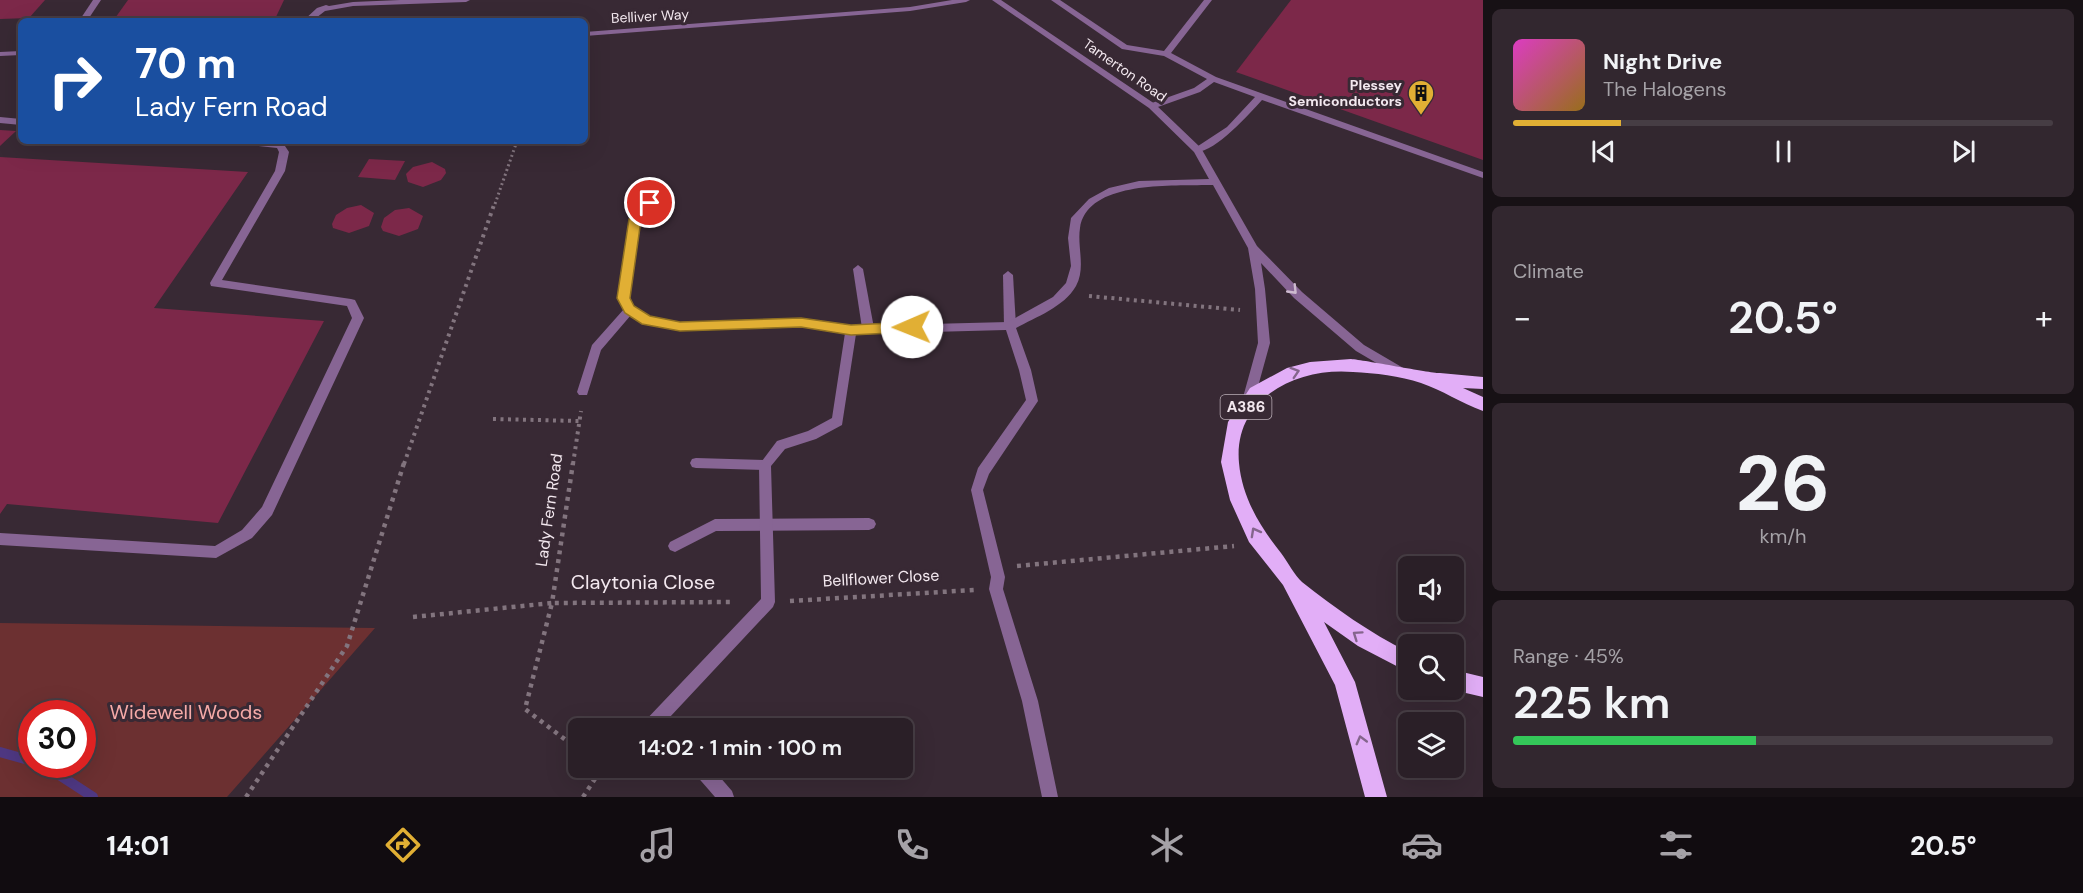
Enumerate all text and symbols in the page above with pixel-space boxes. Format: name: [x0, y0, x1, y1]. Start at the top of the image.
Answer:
street label: Belliver Way: [611, 5, 690, 27]
street label: Tamerton Road: [1080, 35, 1170, 105]
text: 70 m: [135, 36, 236, 91]
icon: right: [36, 42, 114, 120]
text: Night Drive: [1603, 47, 1722, 76]
place label: Plessey Semiconductors: [1289, 76, 1403, 110]
text: The Halogens: [1603, 76, 1726, 102]
building icon: Plessey Semiconductors: [1406, 78, 1436, 116]
text: Lady Fern Road: [135, 89, 328, 124]
icon: previous: [1587, 135, 1620, 168]
icon: pause: [1767, 135, 1800, 168]
icon: next: [1947, 135, 1980, 168]
pin: [624, 177, 675, 228]
icon: arrive: [633, 186, 666, 219]
text: Climate: [1513, 258, 1584, 284]
one-way arrow: [1286, 283, 1297, 294]
text: 20.5°: [1728, 288, 1838, 347]
position arrow: [880, 295, 944, 359]
text: −: [1513, 296, 1531, 339]
text: +: [2035, 296, 2053, 339]
one-way arrow: [1289, 367, 1300, 379]
road number: A386: [1220, 395, 1272, 419]
text: 26: [1736, 433, 1830, 534]
street label: Lady Fern Road: [531, 452, 567, 568]
text: km/h: [1759, 523, 1807, 549]
one-way arrow: [1251, 528, 1262, 538]
map controls: [1398, 556, 1464, 778]
button: sound: [1398, 556, 1464, 622]
street label: Bellflower Close: [822, 564, 940, 592]
street label: Claytonia Close: [571, 569, 715, 595]
one-way arrow: [1353, 631, 1364, 642]
button: search: [1398, 634, 1464, 700]
text: Range · 45%: [1513, 643, 1624, 669]
text: 225 km: [1513, 673, 1670, 732]
park label: Widewell Woods: [110, 699, 262, 725]
speed limit sign: 30: [18, 700, 96, 778]
button: layers: [1398, 712, 1464, 778]
text: 14:02 · 1 min · 100 m: [639, 733, 842, 762]
one-way arrow: [1355, 736, 1368, 746]
icon: directions: [382, 824, 424, 866]
icon: music: [637, 824, 679, 866]
icon: phone: [891, 824, 933, 866]
icon: climate: [1146, 824, 1188, 866]
icon: car: [1401, 824, 1443, 866]
icon: filters: [1655, 824, 1697, 866]
text: 14:01: [106, 828, 169, 863]
text: 20.5°: [1910, 828, 1977, 863]

